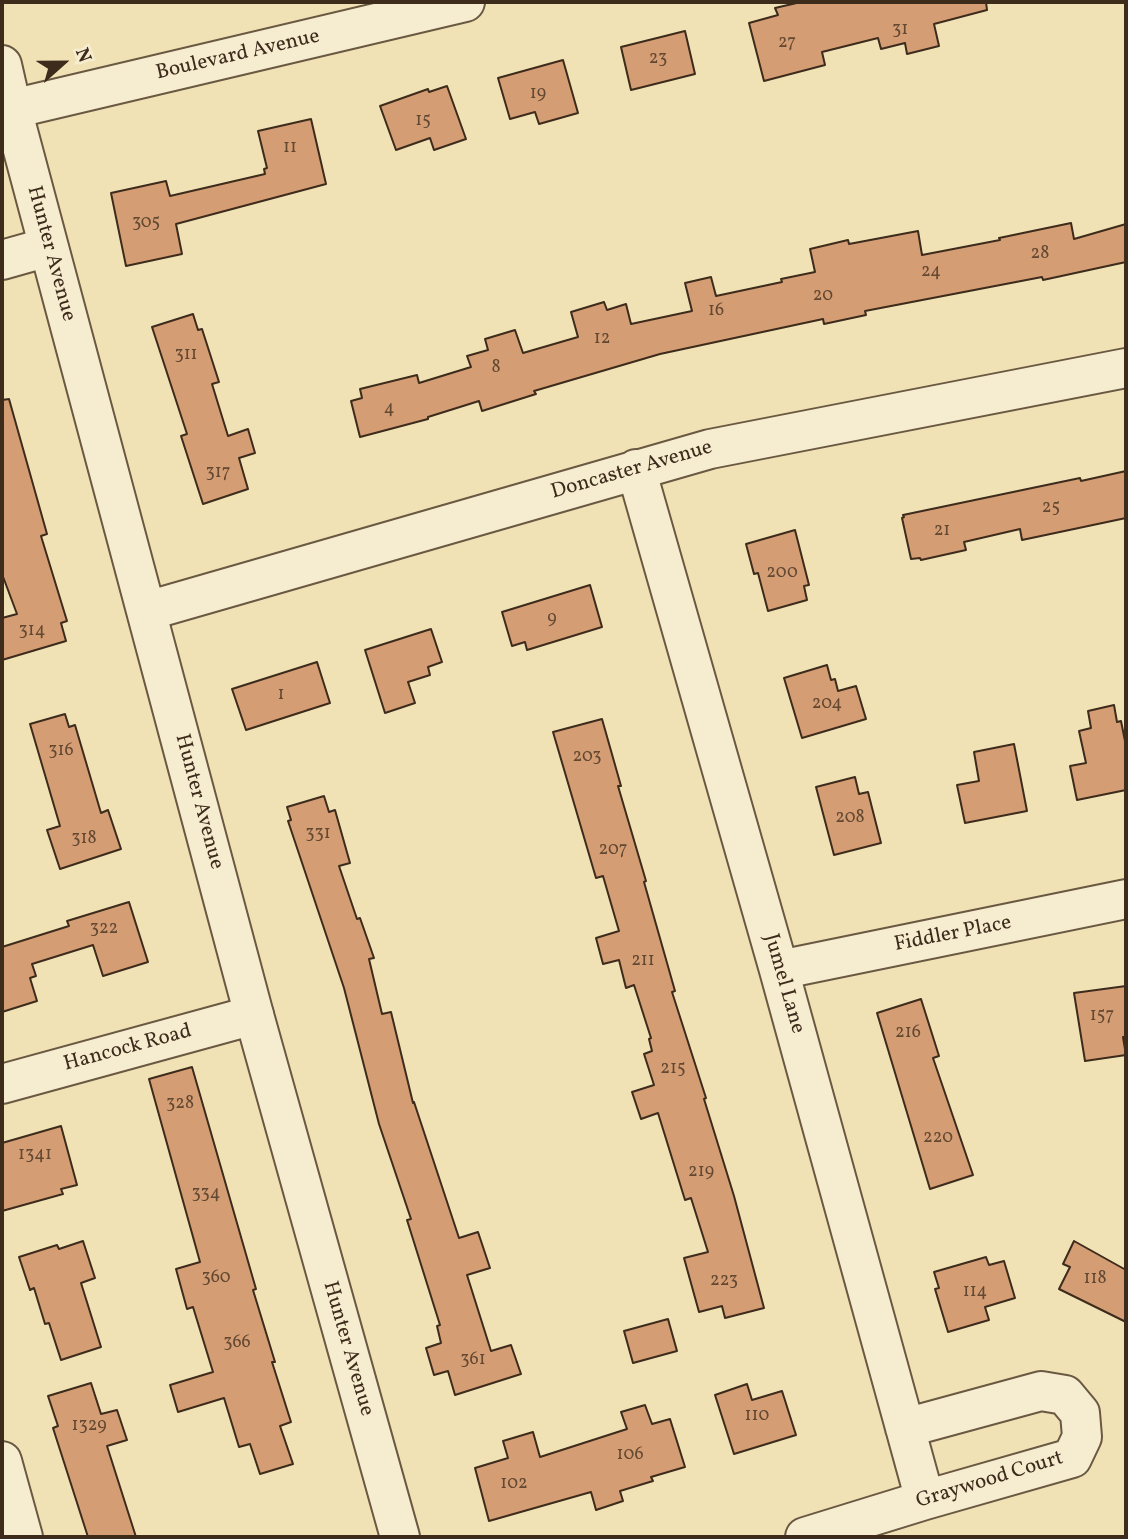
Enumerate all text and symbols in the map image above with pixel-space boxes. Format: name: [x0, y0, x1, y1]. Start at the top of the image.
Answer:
house number: 31: [892, 20, 908, 42]
street label: Boulevard Avenue: [154, 25, 322, 87]
north arrow: [28, 28, 98, 98]
house number: 27: [778, 33, 796, 55]
text: N: [68, 44, 97, 67]
house number: 23: [649, 49, 667, 71]
house number: 19: [530, 84, 546, 106]
house number: 15: [415, 111, 431, 133]
house number: 11: [283, 138, 297, 160]
street label: Hunter Avenue: [20, 184, 80, 324]
house number: 305: [132, 213, 160, 235]
house number: 28: [1031, 244, 1049, 266]
house number: 24: [921, 262, 941, 284]
house number: 20: [813, 286, 833, 308]
house number: 16: [708, 301, 724, 323]
house number: 12: [594, 329, 610, 351]
house number: 311: [174, 345, 198, 367]
house number: 8: [491, 358, 501, 380]
house number: 4: [384, 399, 394, 421]
street label: Doncaster Avenue: [548, 436, 716, 506]
house number: 317: [206, 463, 230, 485]
house number: 25: [1042, 498, 1060, 520]
house number: 21: [934, 521, 950, 543]
house number: 200: [766, 563, 798, 585]
house number: 9: [547, 609, 557, 631]
house number: 314: [19, 621, 45, 643]
house number: 1: [278, 685, 284, 707]
house number: 204: [812, 694, 842, 716]
street label: Hunter Avenue: [168, 732, 228, 872]
house number: 316: [48, 741, 74, 763]
house number: 203: [572, 747, 602, 769]
house number: 208: [835, 808, 865, 830]
house number: 331: [305, 824, 331, 846]
house number: 318: [71, 829, 97, 851]
house number: 207: [598, 840, 628, 862]
street label: Fiddler Place: [892, 911, 1014, 959]
house number: 322: [90, 919, 118, 941]
street label: Jumel Lane: [757, 931, 809, 1037]
house number: 211: [631, 951, 655, 973]
house number: 157: [1090, 1006, 1114, 1028]
street label: Hancock Road: [61, 1020, 195, 1078]
house number: 216: [895, 1023, 921, 1045]
house number: 215: [660, 1059, 686, 1081]
house number: 328: [166, 1094, 194, 1116]
house number: 220: [923, 1128, 953, 1150]
house number: 1341: [18, 1145, 52, 1167]
house number: 219: [688, 1162, 714, 1184]
house number: 334: [191, 1184, 221, 1206]
house number: 360: [201, 1268, 231, 1290]
house number: 118: [1083, 1269, 1107, 1291]
house number: 223: [710, 1271, 738, 1293]
street label: Hunter Avenue: [316, 1279, 378, 1419]
house number: 114: [963, 1282, 987, 1304]
house number: 366: [223, 1333, 251, 1355]
house number: 361: [460, 1350, 486, 1372]
house number: 110: [745, 1406, 769, 1428]
house number: 1329: [71, 1416, 107, 1438]
house number: 106: [616, 1445, 644, 1467]
street label: Graywood Court: [913, 1447, 1067, 1515]
house number: 102: [500, 1474, 528, 1496]

